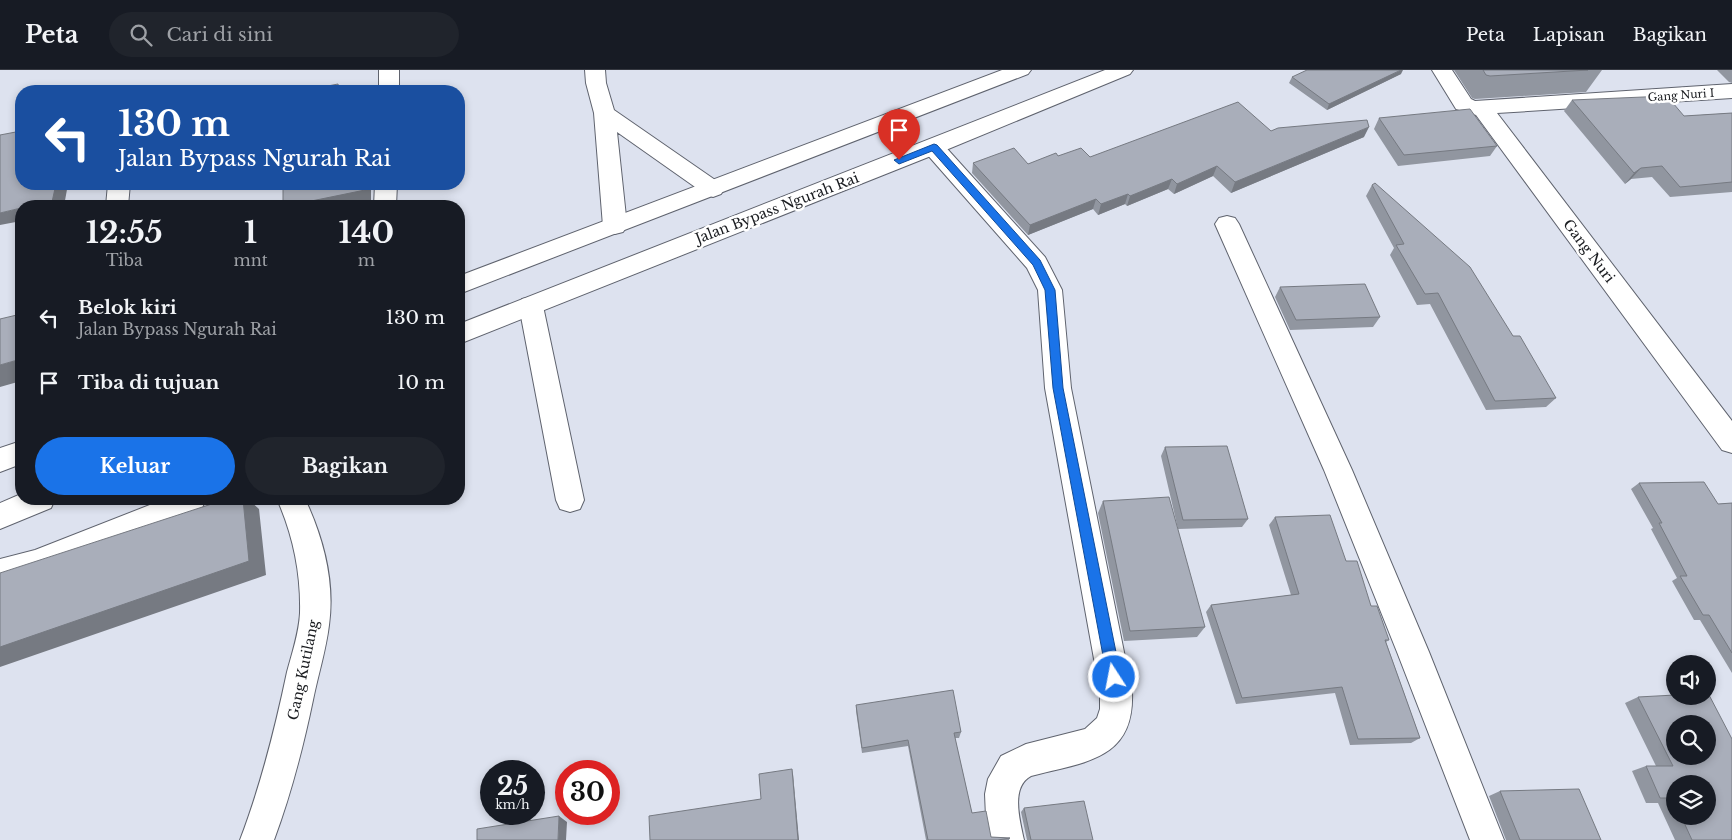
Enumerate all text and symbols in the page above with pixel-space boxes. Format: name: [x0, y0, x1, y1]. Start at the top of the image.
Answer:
search box: [109, 12, 459, 57]
text: Peta: [25, 20, 79, 49]
icon: search: [127, 21, 155, 49]
text: Cari di sini: [167, 23, 273, 46]
text: Peta: [1466, 24, 1505, 46]
text: Lapisan: [1533, 24, 1605, 46]
text: Bagikan: [1633, 24, 1707, 46]
street label: Gang Nuri I: [1647, 86, 1715, 104]
text: 130 m: [118, 102, 230, 145]
icon: left: [35, 105, 100, 170]
pin: [878, 109, 920, 160]
icon: arrive: [885, 116, 913, 144]
text: Jalan Bypass Ngurah Rai: [118, 145, 391, 172]
street label: Jalan Bypass Ngurah Rai: [691, 168, 862, 248]
text: 12:55: [86, 214, 163, 251]
text: 1: [244, 214, 257, 251]
text: 140: [339, 214, 394, 251]
street label: Gang Nuri: [1559, 216, 1619, 287]
text: Tiba: [106, 250, 143, 270]
text: mnt: [233, 250, 268, 270]
text: m: [358, 250, 375, 270]
text: Belok kiri: [78, 296, 177, 319]
icon: left: [35, 304, 63, 332]
text: 130 m: [385, 306, 445, 329]
text: Jalan Bypass Ngurah Rai: [78, 319, 277, 339]
icon: arrive: [35, 369, 63, 397]
text: Tiba di tujuan: [78, 371, 219, 394]
text: 10 m: [397, 371, 445, 394]
button: Keluar: [35, 437, 235, 495]
button: Bagikan: [245, 437, 445, 495]
street label: Gang Kutilang: [284, 617, 323, 722]
position arrow: [1087, 650, 1139, 702]
map controls: [1666, 655, 1716, 825]
button: sound: [1666, 655, 1716, 705]
button: search: [1666, 715, 1716, 765]
speed limit sign: 30: [555, 760, 620, 825]
text: 25: [497, 771, 528, 802]
button: layers: [1666, 775, 1716, 825]
text: km/h: [495, 797, 530, 812]

